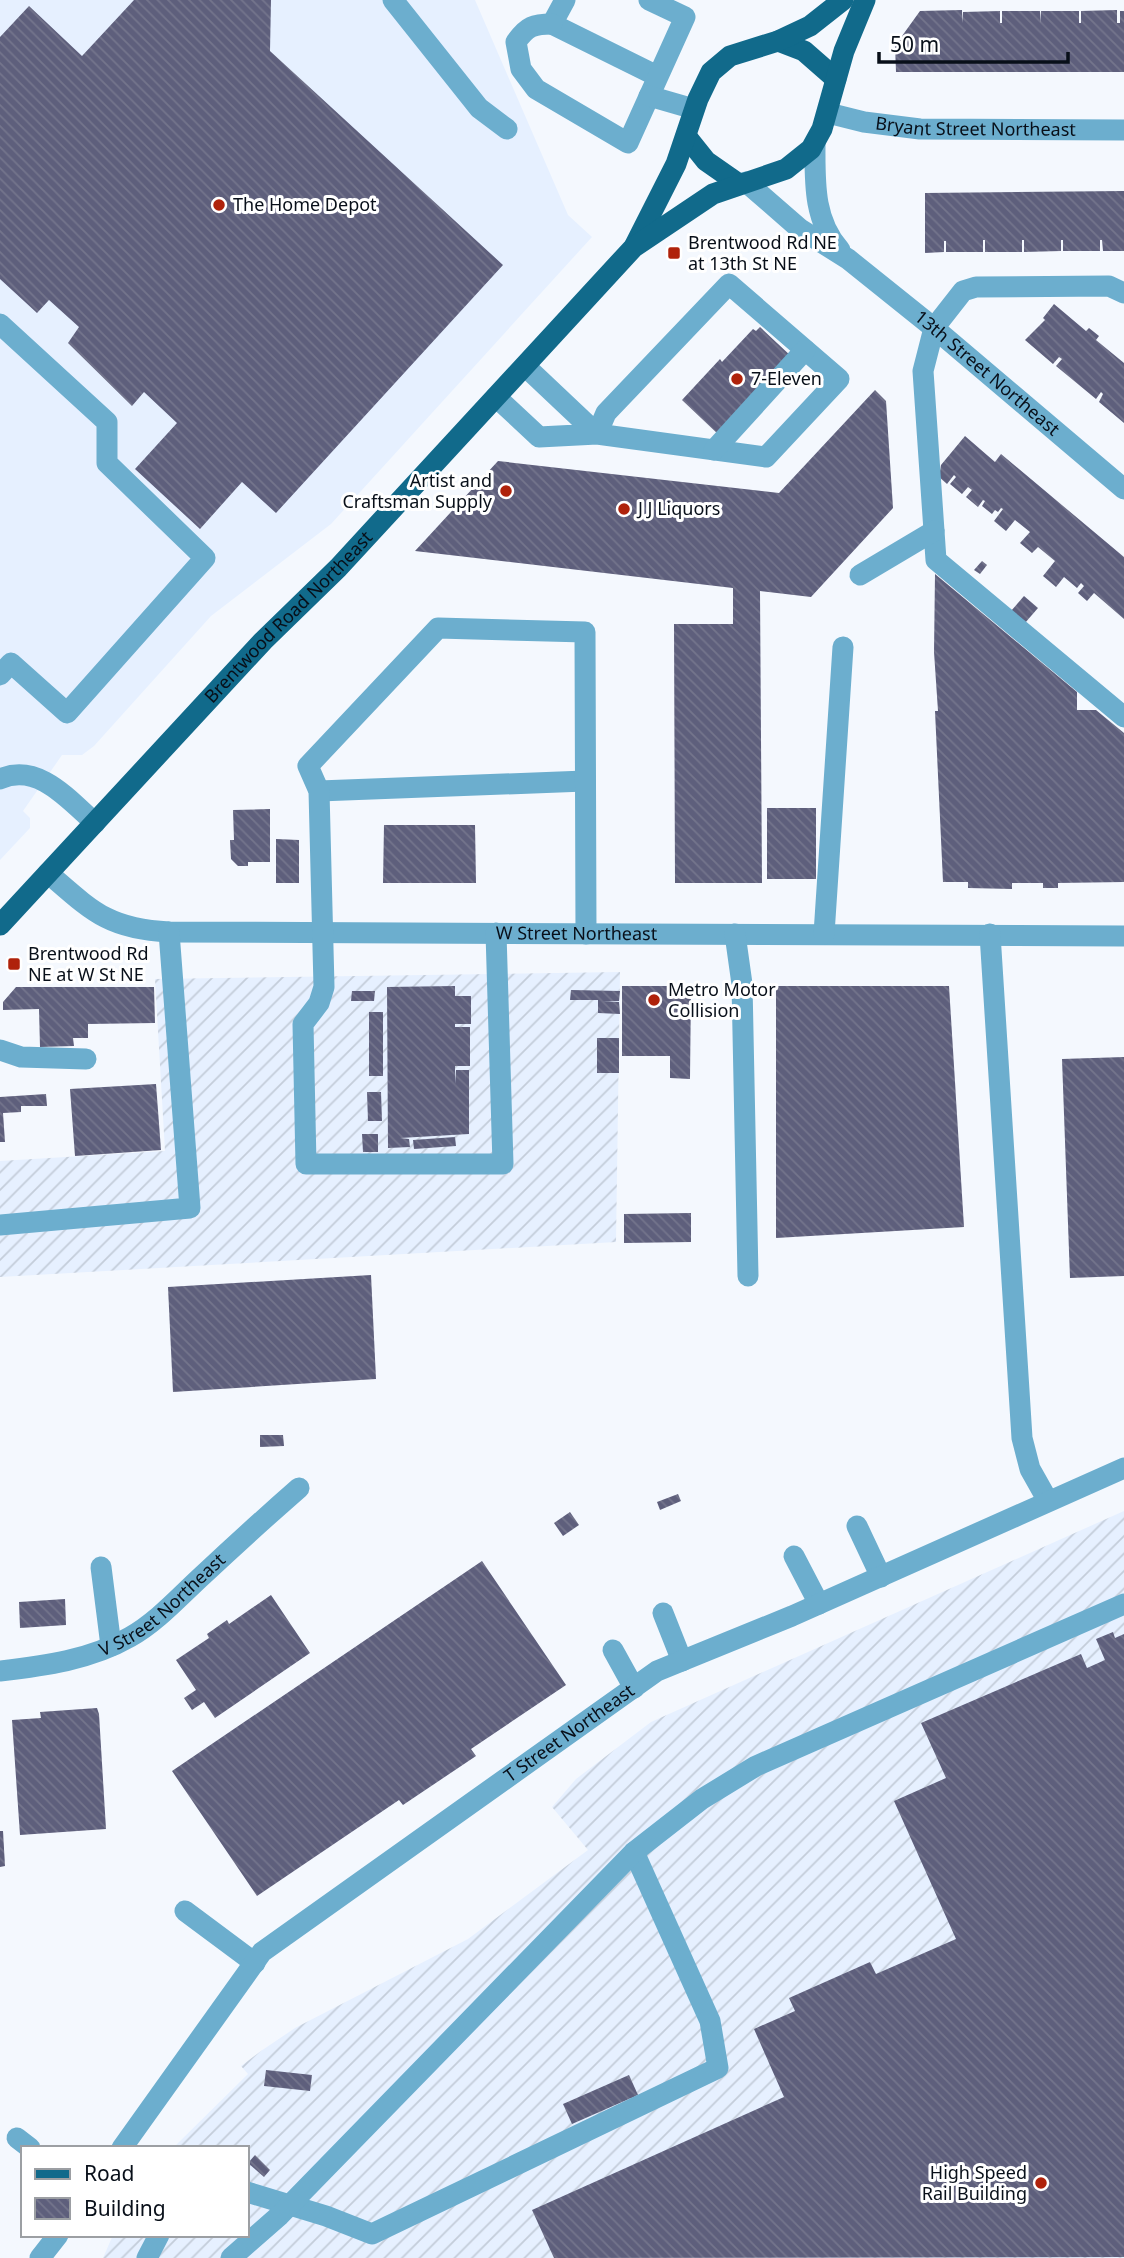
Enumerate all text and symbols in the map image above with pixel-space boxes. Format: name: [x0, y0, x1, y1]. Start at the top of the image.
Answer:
scale bar: [879, 21, 1068, 65]
text: 50 m: [890, 30, 939, 58]
street label: Bryant Street Northeast: [874, 111, 1076, 141]
place label: The Home Depot: [233, 192, 377, 216]
marker: The Home Depot: [211, 197, 227, 213]
place label: Brentwood Rd NE at 13th St NE: [688, 230, 837, 275]
marker: Brentwood Rd NE at 13th St NE: [666, 245, 682, 261]
street label: 13th Street Northeast: [910, 304, 1066, 441]
place label: 7-Eleven: [751, 366, 822, 390]
marker: 7-Eleven: [729, 371, 745, 387]
place label: Artist and Craftsman Supply: [342, 468, 493, 513]
marker: Artist and Craftsman Supply: [498, 483, 514, 499]
place label: J J Liquors: [636, 496, 720, 520]
marker: J J Liquors: [616, 501, 632, 517]
street label: Brentwood Road Northeast: [199, 525, 378, 708]
street label: W Street Northeast: [496, 920, 658, 945]
place label: Brentwood Rd NE at W St NE: [28, 941, 149, 986]
marker: Brentwood Rd NE at W St NE: [6, 956, 22, 972]
place label: Metro Motor Collision: [668, 977, 776, 1022]
marker: Metro Motor Collision: [646, 992, 662, 1008]
street label: V Street Northeast: [95, 1547, 230, 1661]
street label: T Street Northeast: [499, 1678, 639, 1787]
legend: [21, 2146, 248, 2237]
text: Road: [84, 2159, 134, 2187]
place label: High Speed Rail Building: [922, 2160, 1027, 2205]
marker: High Speed Rail Building: [1033, 2175, 1049, 2191]
text: Building: [84, 2194, 166, 2222]

